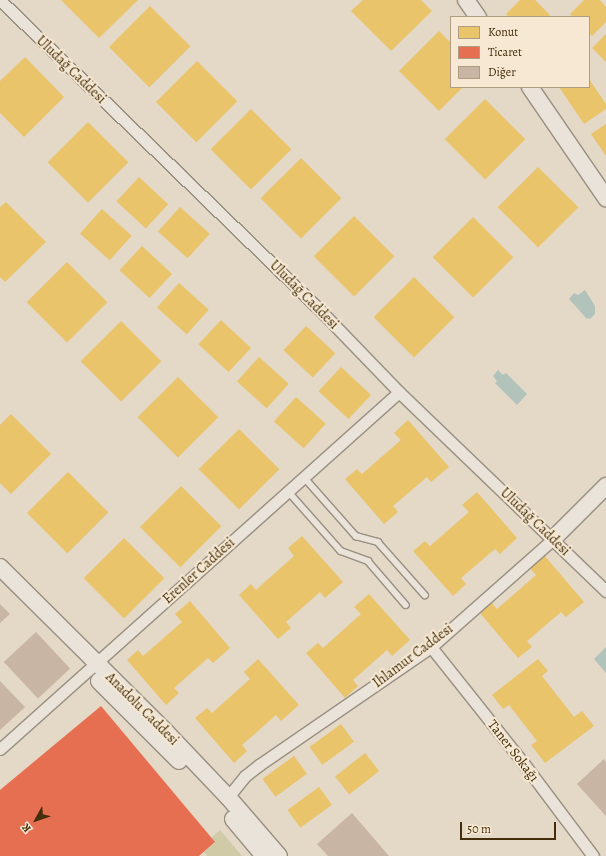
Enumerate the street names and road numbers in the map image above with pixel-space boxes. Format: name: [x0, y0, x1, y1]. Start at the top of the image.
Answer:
street label: Uludağ Caddesi: [33, 33, 109, 107]
street label: Uludağ Caddesi: [266, 257, 342, 333]
street label: Uludağ Caddesi: [497, 485, 573, 559]
street label: Erenler Caddesi: [160, 534, 238, 608]
street label: Ihlamur Caddesi: [370, 620, 456, 692]
street label: Anadolu Caddesi: [102, 669, 182, 749]
street label: Taner Sokağı: [484, 717, 542, 785]

